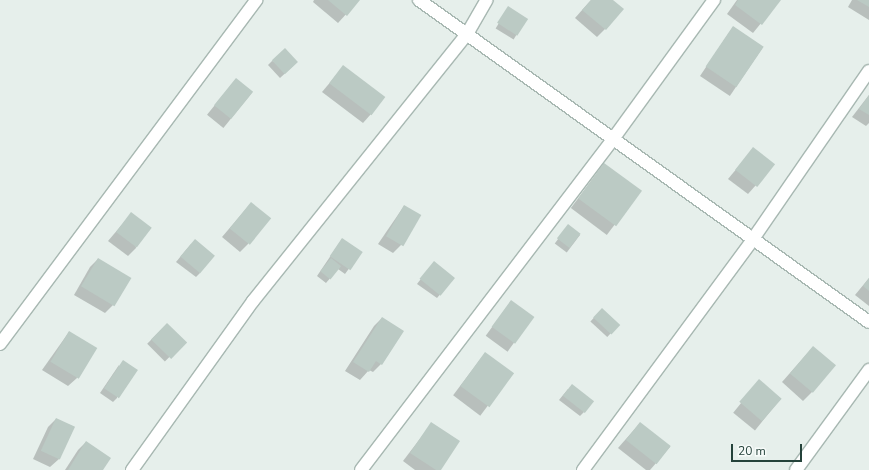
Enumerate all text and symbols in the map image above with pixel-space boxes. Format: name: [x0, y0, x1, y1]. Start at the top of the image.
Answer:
scale bar: [733, 436, 804, 462]
text: 20 m: [738, 443, 766, 459]

